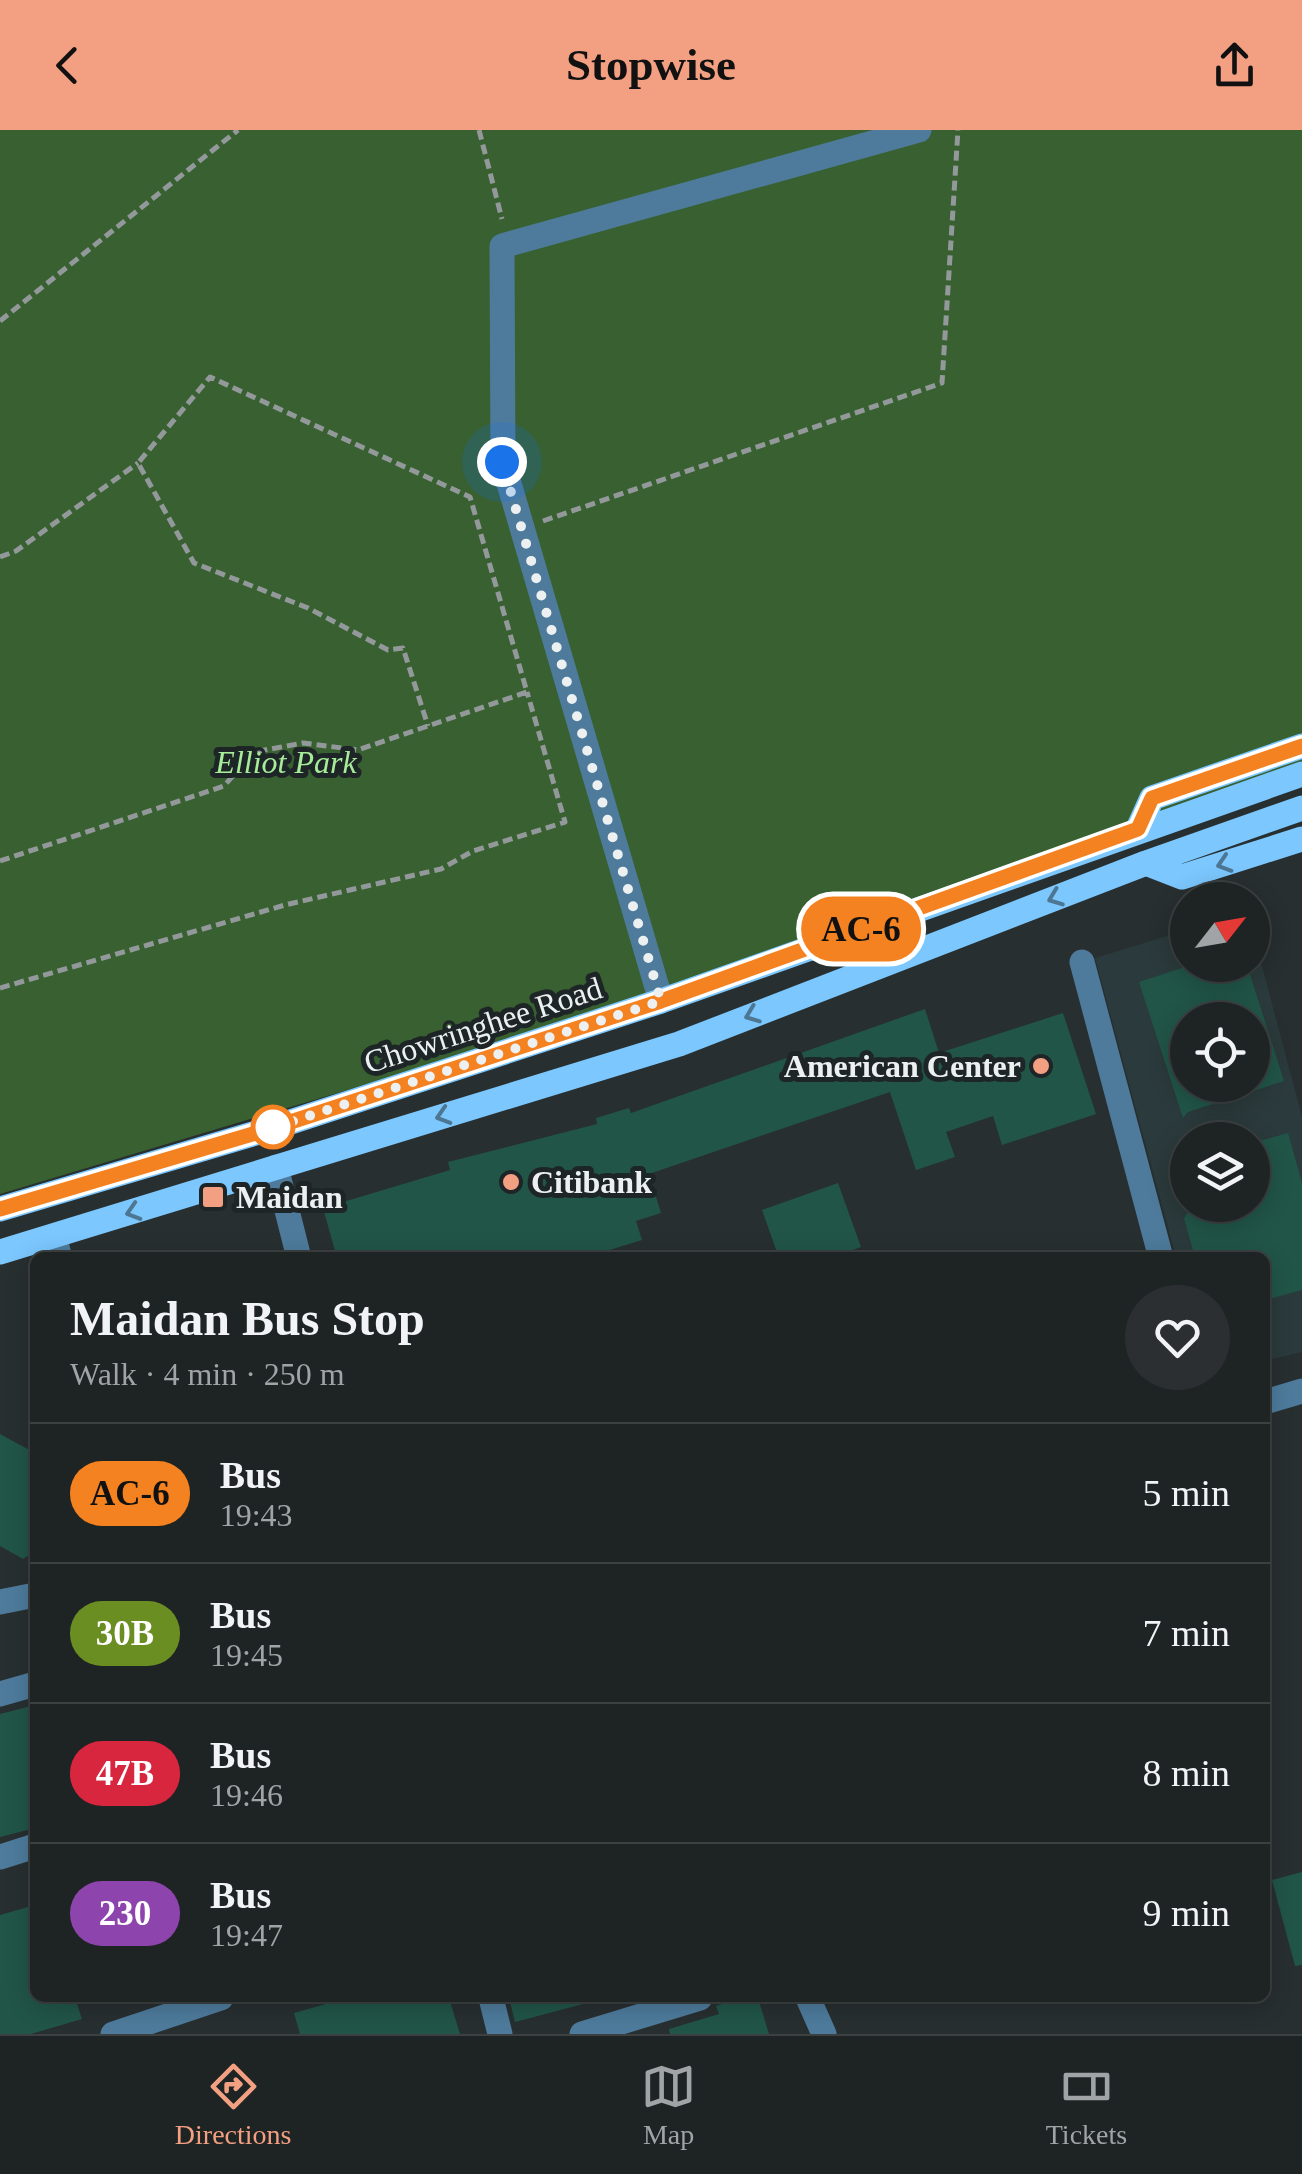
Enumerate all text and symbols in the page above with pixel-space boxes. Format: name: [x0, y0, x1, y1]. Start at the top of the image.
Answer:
icon: back: [40, 38, 95, 93]
icon: share: [1207, 38, 1262, 93]
text: Stopwise: [566, 40, 736, 90]
your location: [477, 437, 527, 487]
park label: Elliot Park: [214, 744, 357, 780]
one-way arrow: [1216, 852, 1233, 872]
north arrow: [1170, 882, 1270, 982]
map controls: [1170, 882, 1270, 1222]
one-way arrow: [1047, 886, 1065, 906]
line badge: AC-6: [791, 896, 931, 962]
text: AC-6: [821, 910, 901, 949]
street label: Chowringhee Road: [360, 970, 606, 1080]
button: locate: [1170, 1002, 1270, 1102]
one-way arrow: [744, 1004, 762, 1024]
place label: American Center: [784, 1048, 1021, 1084]
marker: American Center: [1030, 1055, 1052, 1077]
one-way arrow: [435, 1104, 452, 1125]
unlabelled marker: [252, 1106, 294, 1148]
button: layers: [1170, 1122, 1270, 1222]
place label: Citibank: [531, 1164, 652, 1200]
marker: Citibank: [500, 1171, 522, 1193]
place label: Maidan: [236, 1179, 343, 1215]
marker: Maidan: [200, 1184, 226, 1210]
one-way arrow: [125, 1200, 142, 1221]
button: heart: [1125, 1285, 1230, 1390]
text: Maidan Bus Stop: [70, 1292, 425, 1345]
text: Walk · 4 min · 250 m: [70, 1356, 345, 1392]
text: Bus: [220, 1454, 281, 1496]
text: 5 min: [1142, 1472, 1230, 1514]
text: AC-6: [90, 1474, 170, 1513]
text: 19:43: [220, 1497, 293, 1533]
text: Bus: [210, 1594, 271, 1636]
text: 7 min: [1142, 1612, 1230, 1654]
text: 30B: [96, 1614, 154, 1653]
text: 19:45: [210, 1637, 283, 1673]
text: Bus: [210, 1734, 271, 1776]
text: 8 min: [1142, 1752, 1230, 1794]
text: 47B: [96, 1754, 154, 1793]
text: 19:46: [210, 1777, 283, 1813]
text: Bus: [210, 1874, 271, 1916]
text: 9 min: [1142, 1892, 1230, 1934]
text: 230: [99, 1894, 151, 1933]
text: 19:47: [210, 1917, 283, 1953]
tab: Directions: [175, 2059, 291, 2151]
tab: Map: [641, 2059, 696, 2151]
tab: Tickets: [1046, 2059, 1127, 2151]

